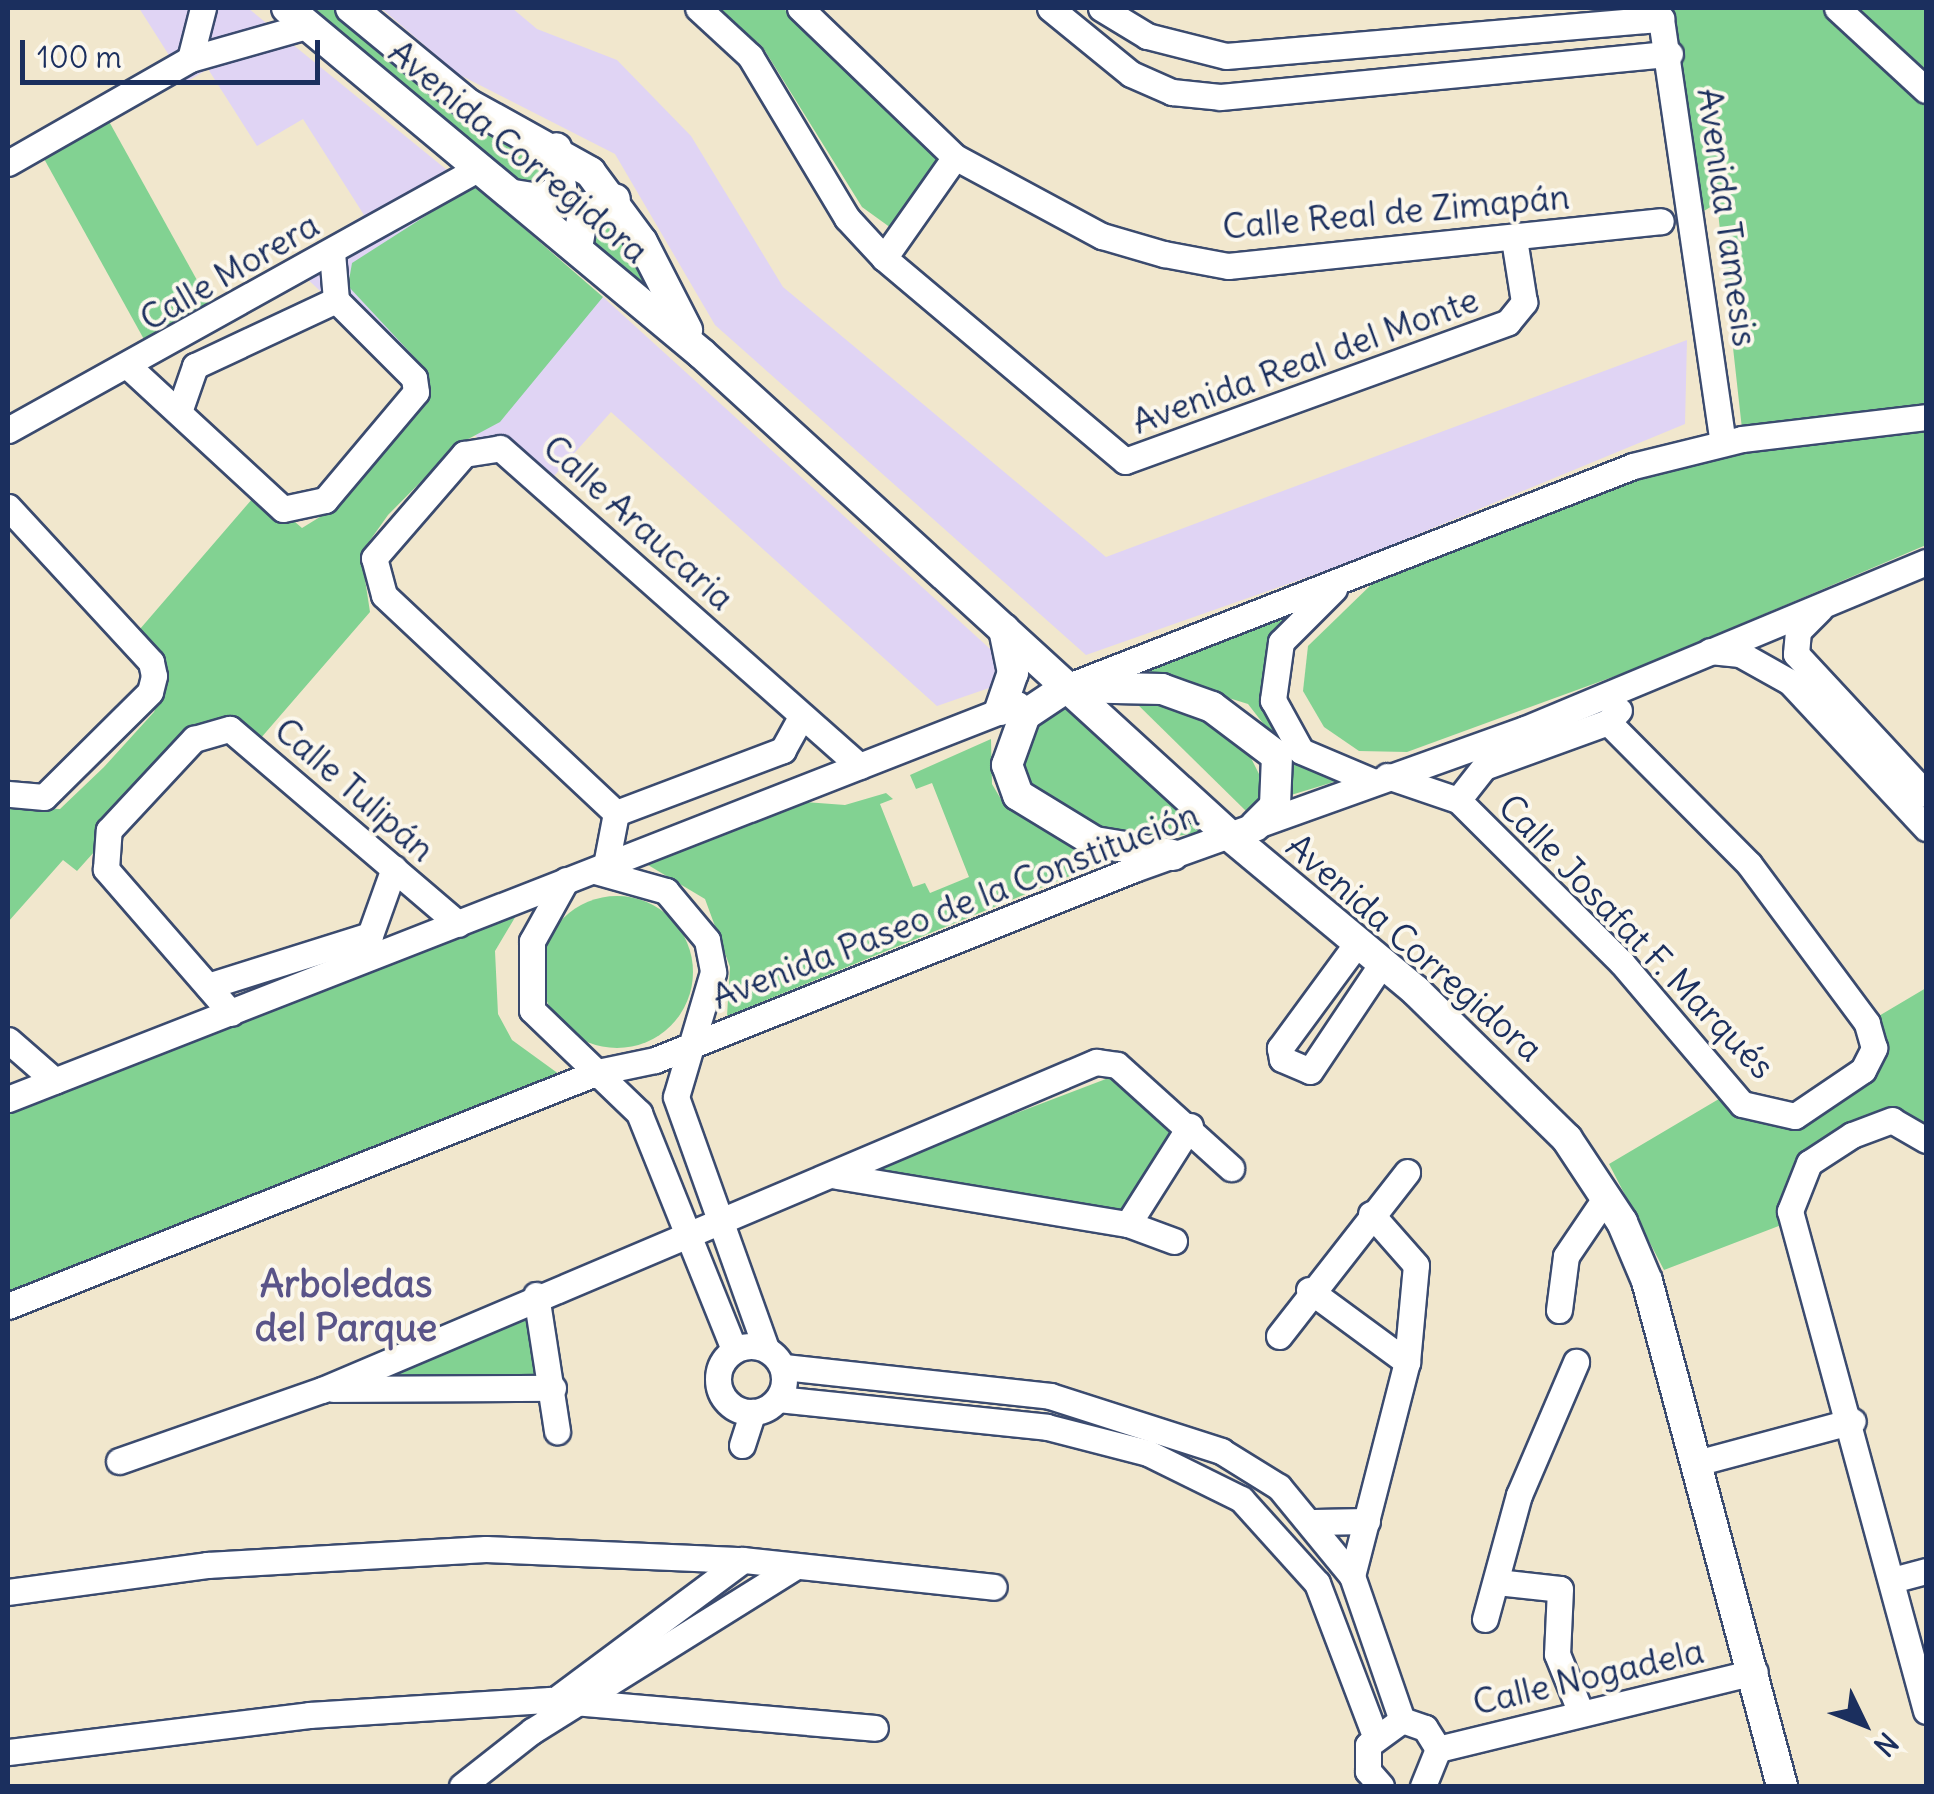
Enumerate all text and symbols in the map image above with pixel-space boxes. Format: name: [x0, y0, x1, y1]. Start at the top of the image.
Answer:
scale bar: [25, 20, 325, 82]
street label: Avenida Corregidora: [381, 30, 657, 272]
text: 100 m: [37, 38, 122, 76]
street label: Avenida Tamesis: [1689, 85, 1767, 349]
street label: Calle Real de Zimapán: [1221, 175, 1571, 247]
street label: Calle Morera: [132, 203, 326, 339]
street label: Avenida Real del Monte: [1126, 278, 1484, 442]
street label: Calle Araucaria: [535, 426, 743, 618]
street label: Calle Tulipán: [267, 708, 443, 870]
street label: Calle Josafat F. Marqués: [1490, 785, 1784, 1087]
street label: Avenida Paseo de la Constitución: [706, 793, 1204, 1017]
street label: Avenida Corregidora: [1278, 824, 1552, 1070]
district label: Arboledas del Parque: [255, 1261, 437, 1350]
street label: Calle Nogadela: [1468, 1629, 1708, 1723]
north arrow: [1814, 1674, 1914, 1774]
text: N: [1866, 1725, 1906, 1764]

